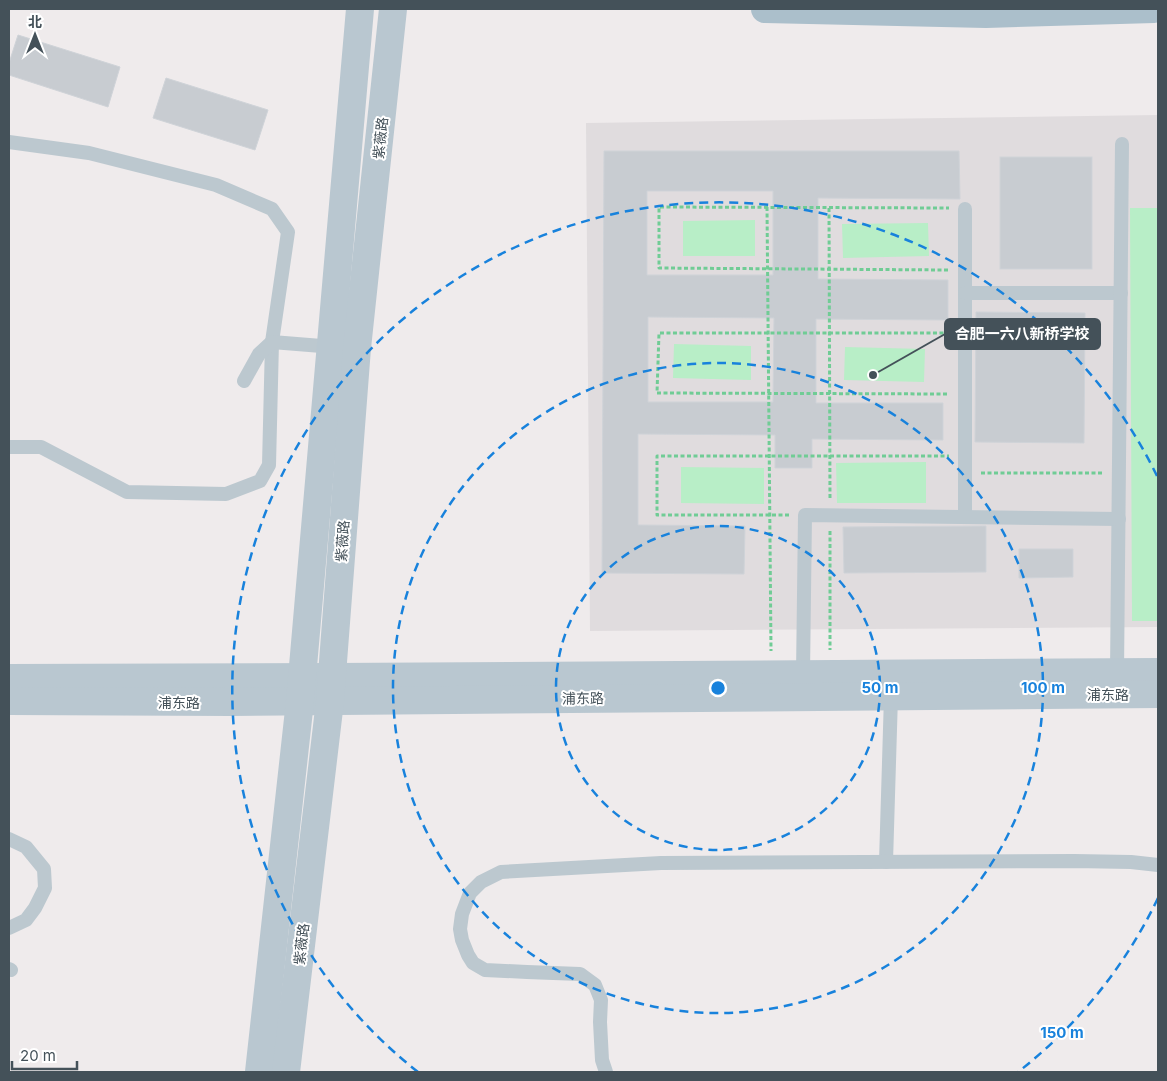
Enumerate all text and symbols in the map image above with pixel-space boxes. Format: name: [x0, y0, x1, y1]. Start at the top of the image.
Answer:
north arrow: [10, 10, 60, 60]
text: 北: [28, 13, 42, 30]
street label: 紫薇路: [369, 116, 391, 160]
callout: 合肥一六八新桥学校: [945, 319, 1100, 349]
text: 合肥一六八新桥学校: [954, 324, 1090, 343]
street label: 紫薇路: [332, 519, 352, 563]
text: 50 m: [862, 678, 898, 697]
text: 100 m: [1021, 678, 1065, 697]
centre of rings: [709, 679, 727, 697]
street label: 浦东路: [1087, 686, 1129, 703]
street label: 浦东路: [562, 689, 604, 707]
street label: 浦东路: [158, 694, 200, 711]
street label: 紫薇路: [290, 922, 312, 966]
text: 150 m: [1040, 1023, 1084, 1042]
scale bar: [12, 1038, 78, 1070]
text: 20 m: [20, 1046, 56, 1065]

